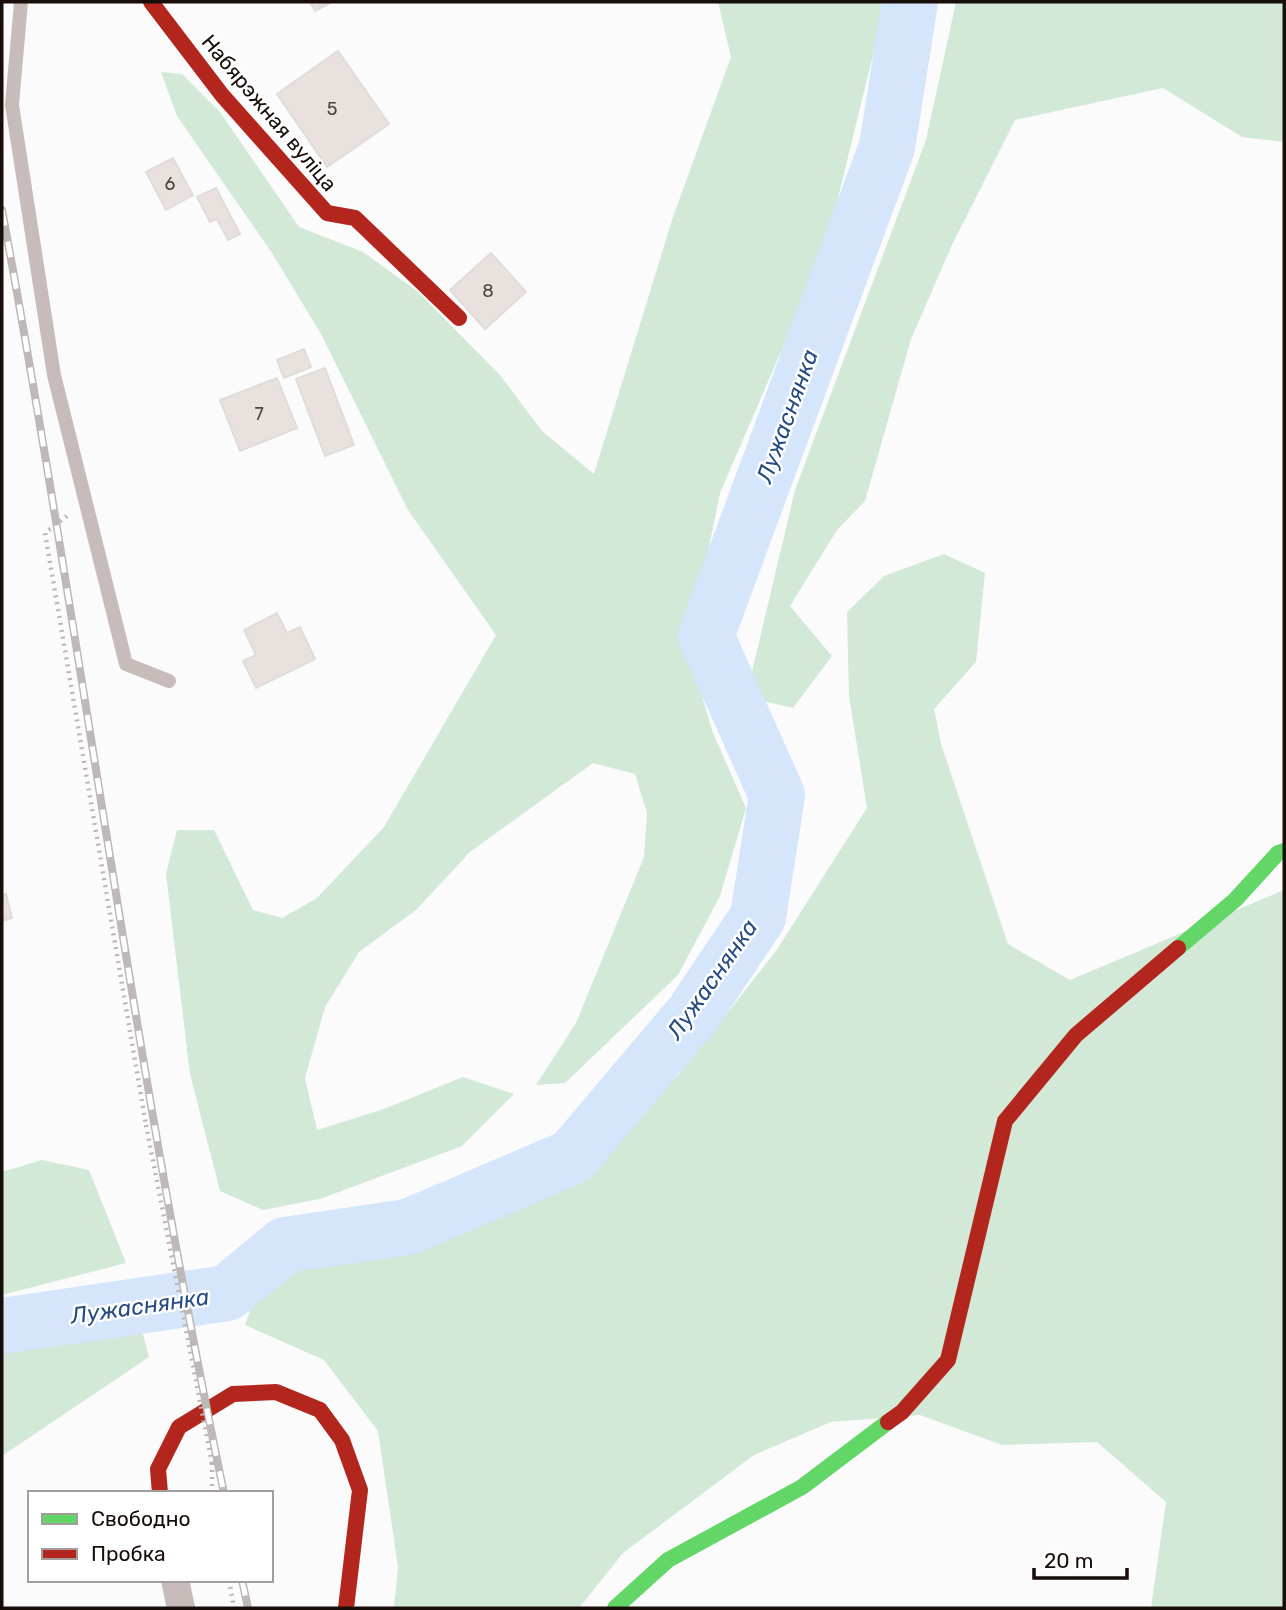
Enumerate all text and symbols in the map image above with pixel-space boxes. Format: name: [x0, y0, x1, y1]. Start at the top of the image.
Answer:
street label: Набярэжная вуліца: [197, 29, 342, 196]
house number: 5: [327, 98, 337, 120]
house number: 6: [165, 173, 176, 195]
house number: 8: [482, 280, 494, 302]
water label: Лужаснянка: [749, 346, 824, 488]
house number: 7: [254, 403, 264, 425]
water label: Лужаснянка: [659, 914, 763, 1046]
water label: Лужаснянка: [67, 1282, 211, 1330]
legend: [28, 1491, 273, 1582]
text: Свободно: [91, 1506, 191, 1531]
scale bar: [1034, 1536, 1127, 1580]
text: Пробка: [91, 1541, 166, 1566]
text: 20 m: [1044, 1548, 1093, 1573]

